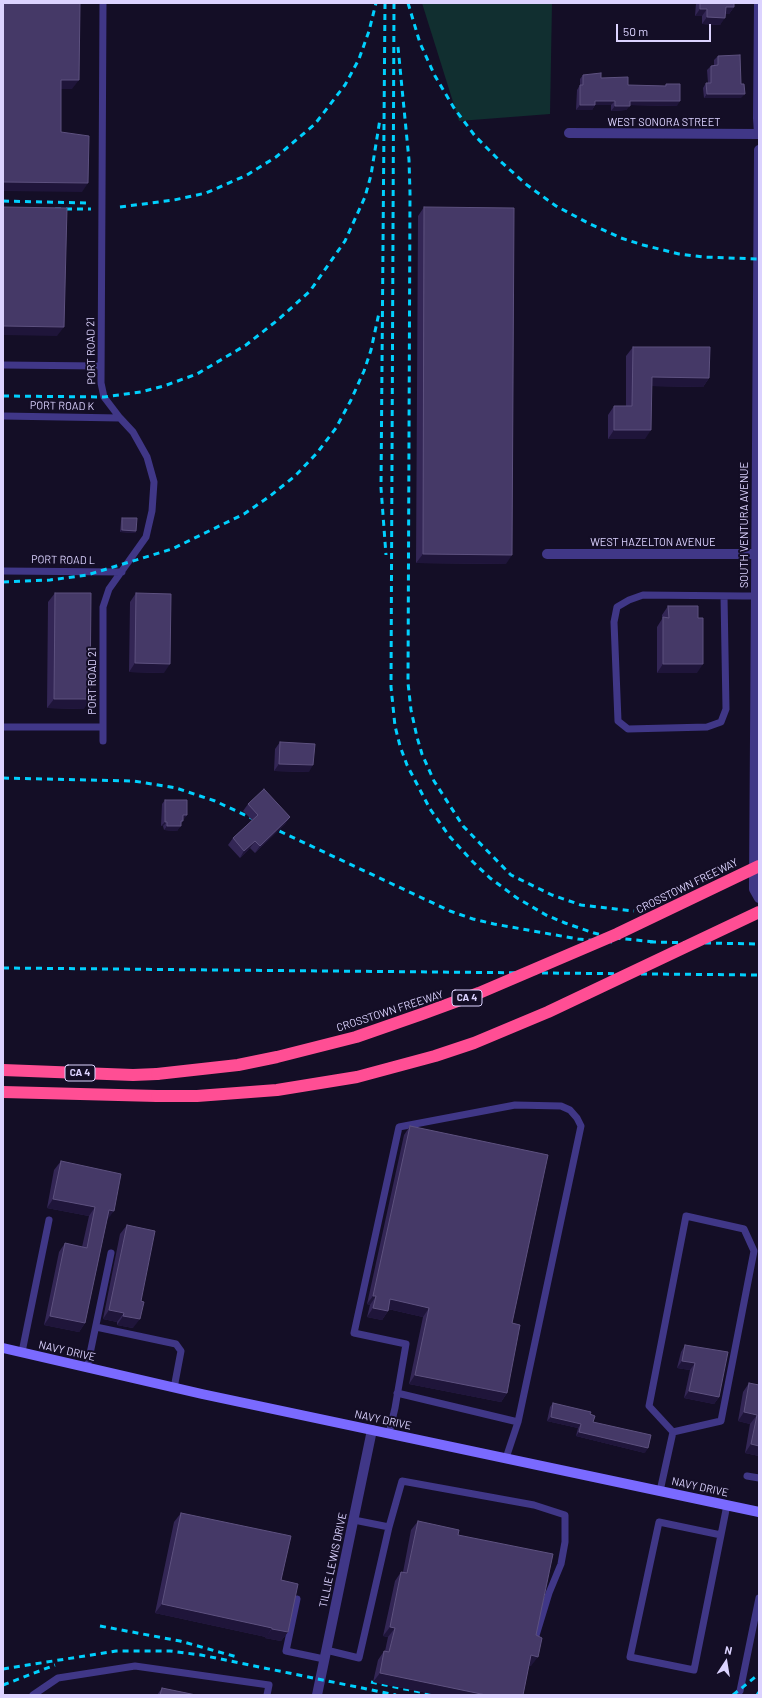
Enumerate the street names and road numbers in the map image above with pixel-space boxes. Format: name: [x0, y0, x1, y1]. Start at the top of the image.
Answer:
street label: WEST SONORA STREET: [607, 115, 721, 129]
street label: PORT ROAD 21: [84, 317, 98, 385]
street label: PORT ROAD K: [30, 399, 94, 413]
street label: SOUTH VENTURA AVENUE: [737, 462, 751, 588]
street label: WEST HAZELTON AVENUE: [590, 535, 716, 549]
street label: PORT ROAD L: [31, 553, 95, 567]
street label: PORT ROAD 21: [85, 647, 99, 715]
street label: CROSSTOWN FREEWAY: [634, 856, 740, 916]
street label: CROSSTOWN FREEWAY: [335, 987, 445, 1035]
road number: CA 4: [452, 990, 482, 1006]
road number: CA 4: [65, 1065, 95, 1081]
street label: NAVY DRIVE: [37, 1338, 97, 1364]
street label: NAVY DRIVE: [353, 1408, 413, 1432]
street label: NAVY DRIVE: [670, 1475, 730, 1499]
street label: TILLIE LEWIS DRIVE: [316, 1511, 350, 1609]

